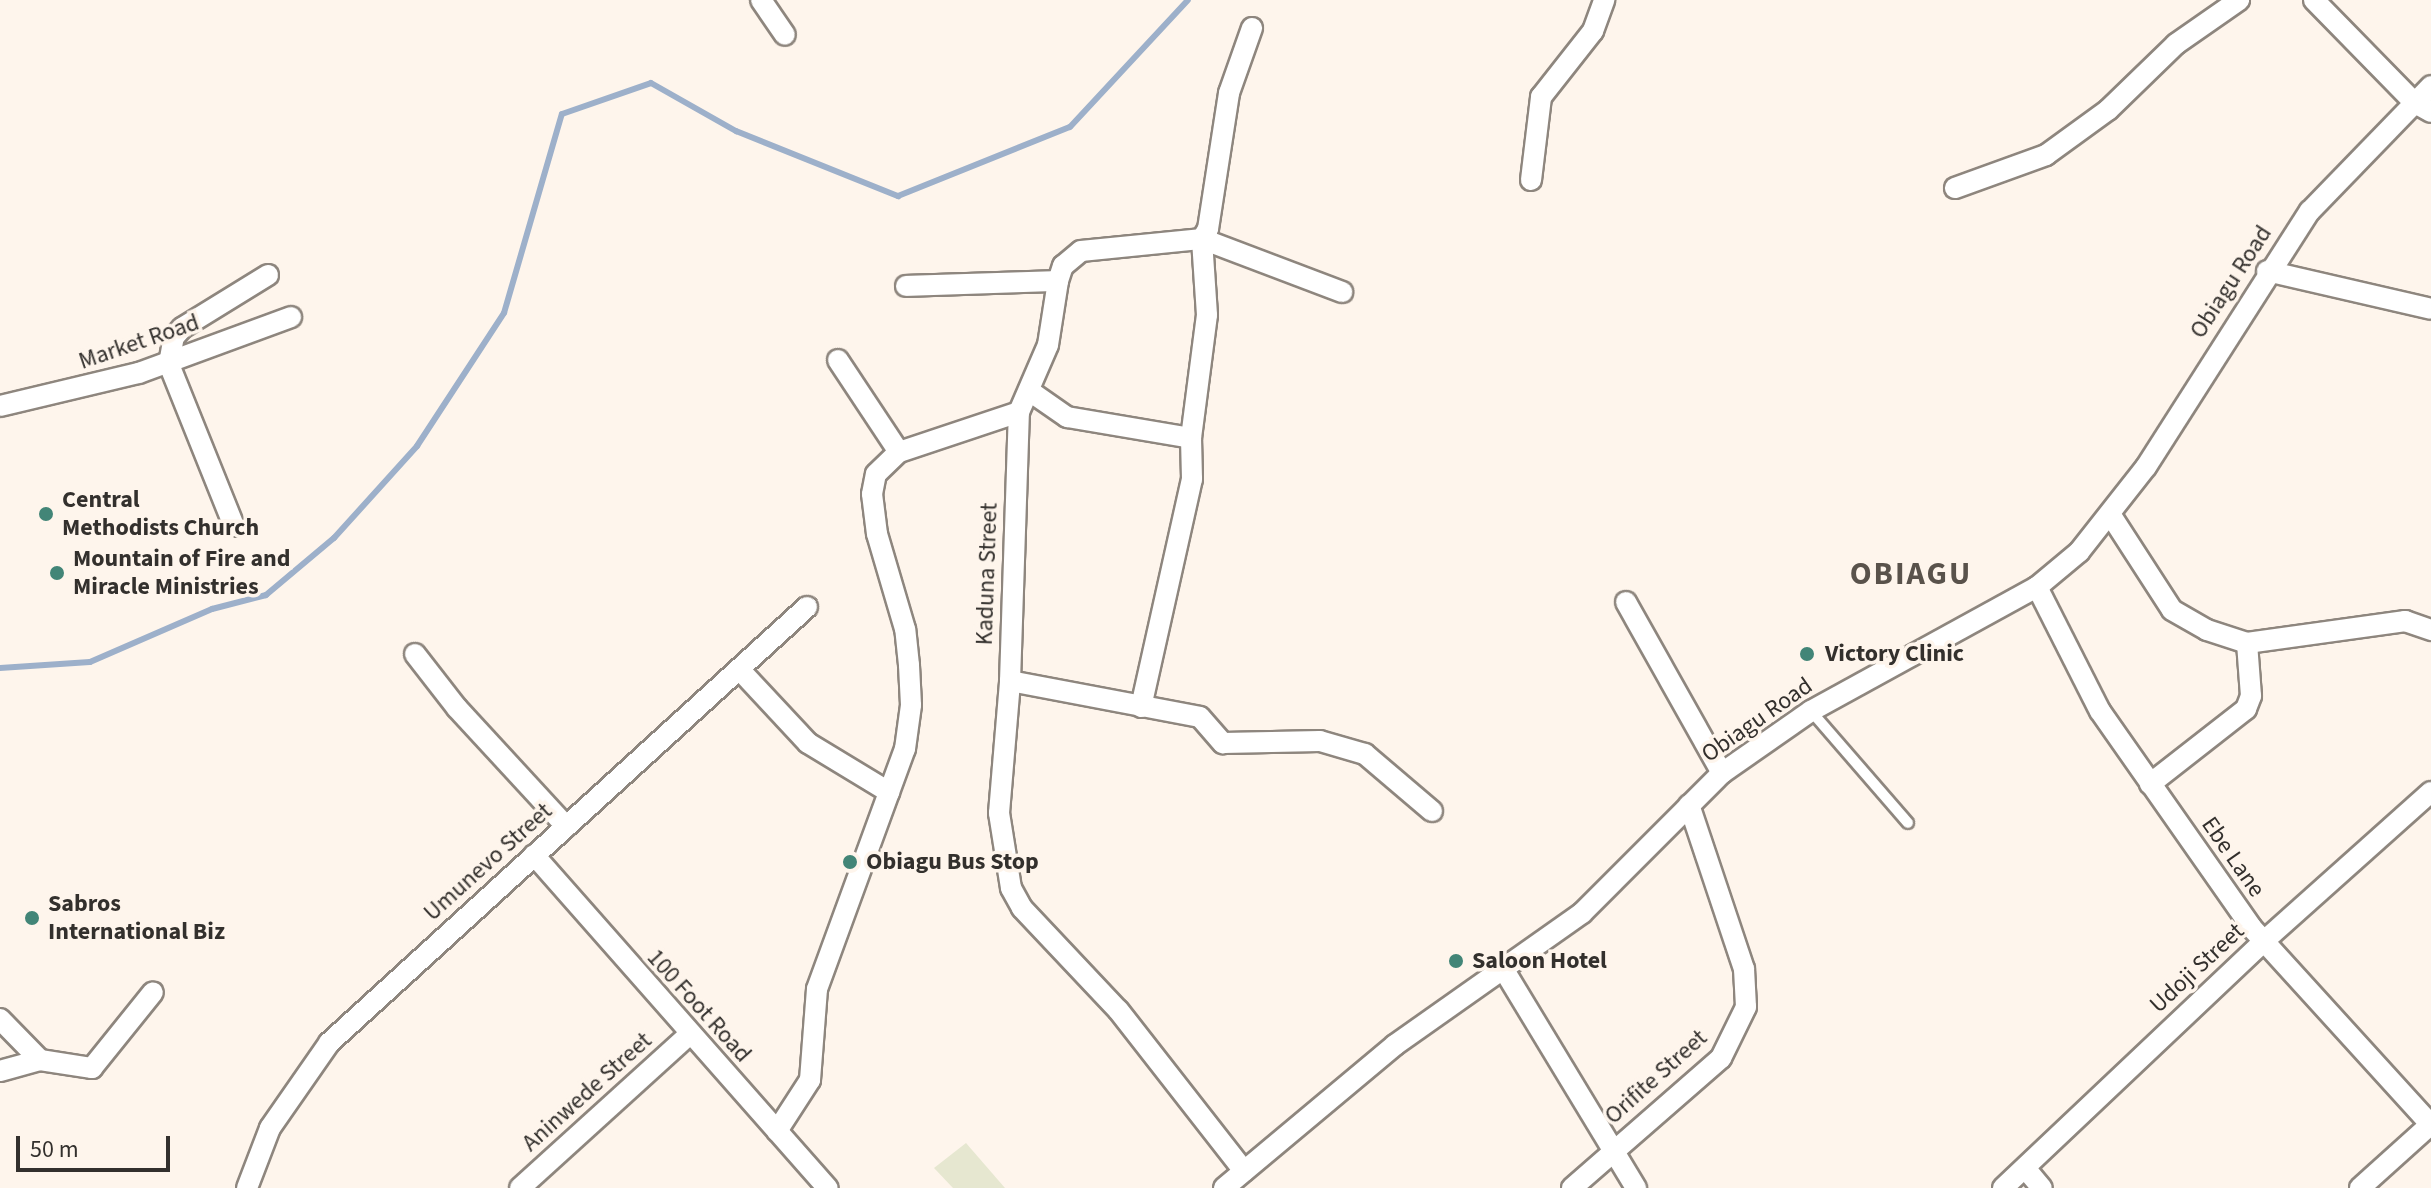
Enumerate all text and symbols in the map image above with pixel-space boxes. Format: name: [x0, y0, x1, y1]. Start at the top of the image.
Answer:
street label: Obiagu Road: [2184, 220, 2278, 344]
street label: Market Road: [75, 308, 203, 376]
place label: Central Methodists Church: [62, 486, 259, 542]
street label: Kaduna Street: [970, 502, 1004, 646]
marker: Central Methodists Church: [37, 505, 55, 523]
place label: Mountain of Fire and Miracle Ministries: [73, 545, 291, 601]
district label: OBIAGU: [1850, 555, 1972, 593]
marker: Mountain of Fire and Miracle Ministries: [48, 564, 66, 582]
place label: Victory Clinic: [1825, 640, 1964, 668]
marker: Victory Clinic: [1796, 643, 1818, 665]
street label: Obiagu Road: [1696, 671, 1818, 769]
street label: Umunevo Street: [418, 797, 558, 927]
street label: Ebe Lane: [2195, 811, 2271, 903]
place label: Obiagu Bus Stop: [866, 848, 1039, 876]
marker: Obiagu Bus Stop: [841, 853, 859, 871]
place label: Sabros International Biz: [48, 890, 225, 946]
marker: Sabros International Biz: [23, 909, 41, 927]
street label: Udoji Street: [2144, 917, 2250, 1019]
street label: 100 Foot Road: [641, 944, 757, 1068]
place label: Saloon Hotel: [1472, 947, 1607, 975]
marker: Saloon Hotel: [1447, 952, 1465, 970]
street label: Orifite Street: [1599, 1024, 1713, 1130]
street label: Aninwede Street: [516, 1026, 658, 1158]
scale bar: [20, 1120, 174, 1170]
text: 50 m: [30, 1132, 79, 1167]

